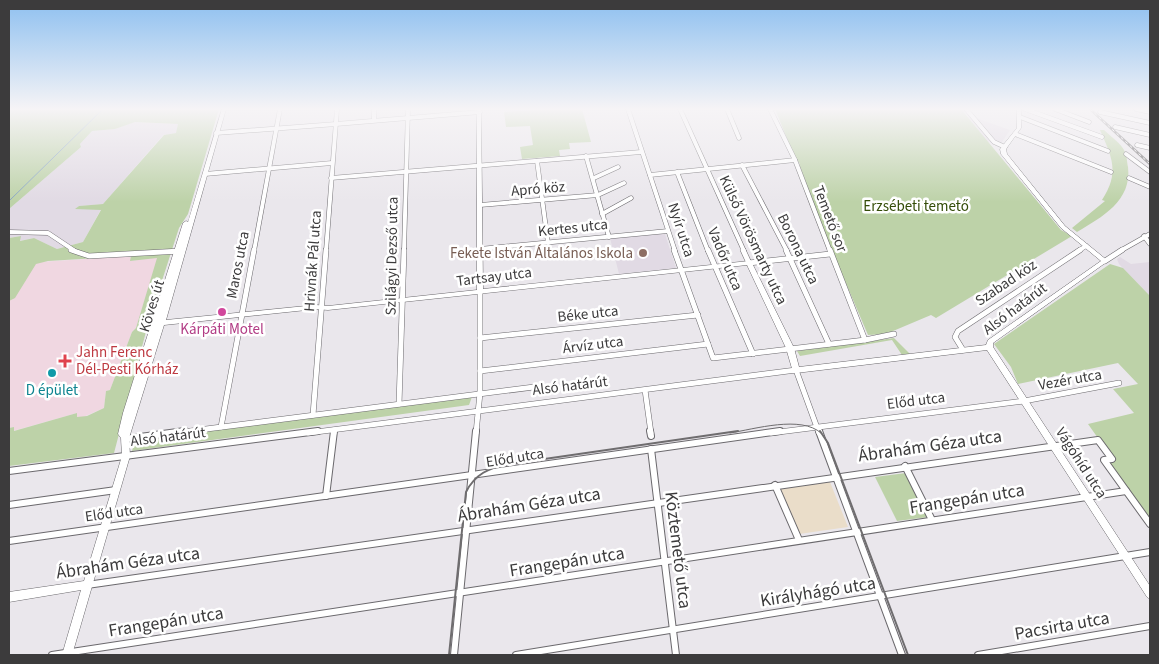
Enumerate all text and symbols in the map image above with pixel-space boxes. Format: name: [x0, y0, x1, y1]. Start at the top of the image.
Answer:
street label: Külső Vörösmarty utca: [714, 172, 792, 308]
street label: Apró köz: [510, 176, 566, 202]
street label: Temető sor: [808, 183, 853, 256]
street label: Szilágyi Dezső utca: [380, 196, 404, 316]
park label: Erzsébeti temető: [863, 196, 969, 217]
street label: Nyír utca: [662, 200, 700, 260]
street label: Hrivnák Pál utca: [299, 210, 327, 312]
street label: Borona utca: [772, 210, 824, 288]
street label: Kertes utca: [537, 214, 609, 242]
street label: Vadőr utca: [702, 224, 748, 294]
street label: Maros utca: [221, 230, 255, 300]
place label: Fekete István Általános Iskola: [450, 243, 633, 264]
marker: Fekete István Általános Iskola: [637, 247, 649, 259]
street label: Szabad köz: [971, 255, 1041, 311]
street label: Tartsay utca: [455, 262, 533, 292]
street label: Köves út: [134, 277, 170, 335]
street label: Alsó határút: [978, 278, 1052, 340]
street label: Béke utca: [556, 300, 620, 328]
marker: Kárpáti Motel: [216, 306, 228, 318]
place label: Kárpáti Motel: [180, 319, 264, 340]
street label: Árvíz utca: [561, 331, 625, 359]
place label: Jahn Ferenc Dél-Pesti Kórház: [76, 342, 178, 380]
marker: Jahn Ferenc Dél-Pesti Kórház: [58, 354, 72, 368]
street label: Vezér utca: [1037, 364, 1103, 396]
marker: D épület: [46, 367, 58, 379]
street label: Alsó határút: [531, 371, 609, 401]
place label: D épület: [26, 380, 78, 401]
street label: Előd utca: [886, 387, 946, 415]
street label: Alsó határút: [129, 422, 207, 452]
street label: Vágóhíd utca: [1050, 423, 1112, 503]
street label: Ábrahám Géza utca: [857, 424, 1003, 468]
street label: Előd utca: [484, 443, 546, 473]
street label: Frangepán utca: [908, 478, 1026, 520]
street label: Ábrahám Géza utca: [456, 481, 602, 529]
street label: Köztemető utca: [658, 490, 698, 610]
street label: Előd utca: [84, 499, 144, 527]
street label: Ábrahám Géza utca: [55, 541, 201, 585]
street label: Frangepán utca: [508, 541, 626, 583]
street label: Királyhágó utca: [759, 571, 877, 613]
street label: Frangepán utca: [107, 601, 225, 643]
street label: Pacsirta utca: [1013, 605, 1111, 647]

